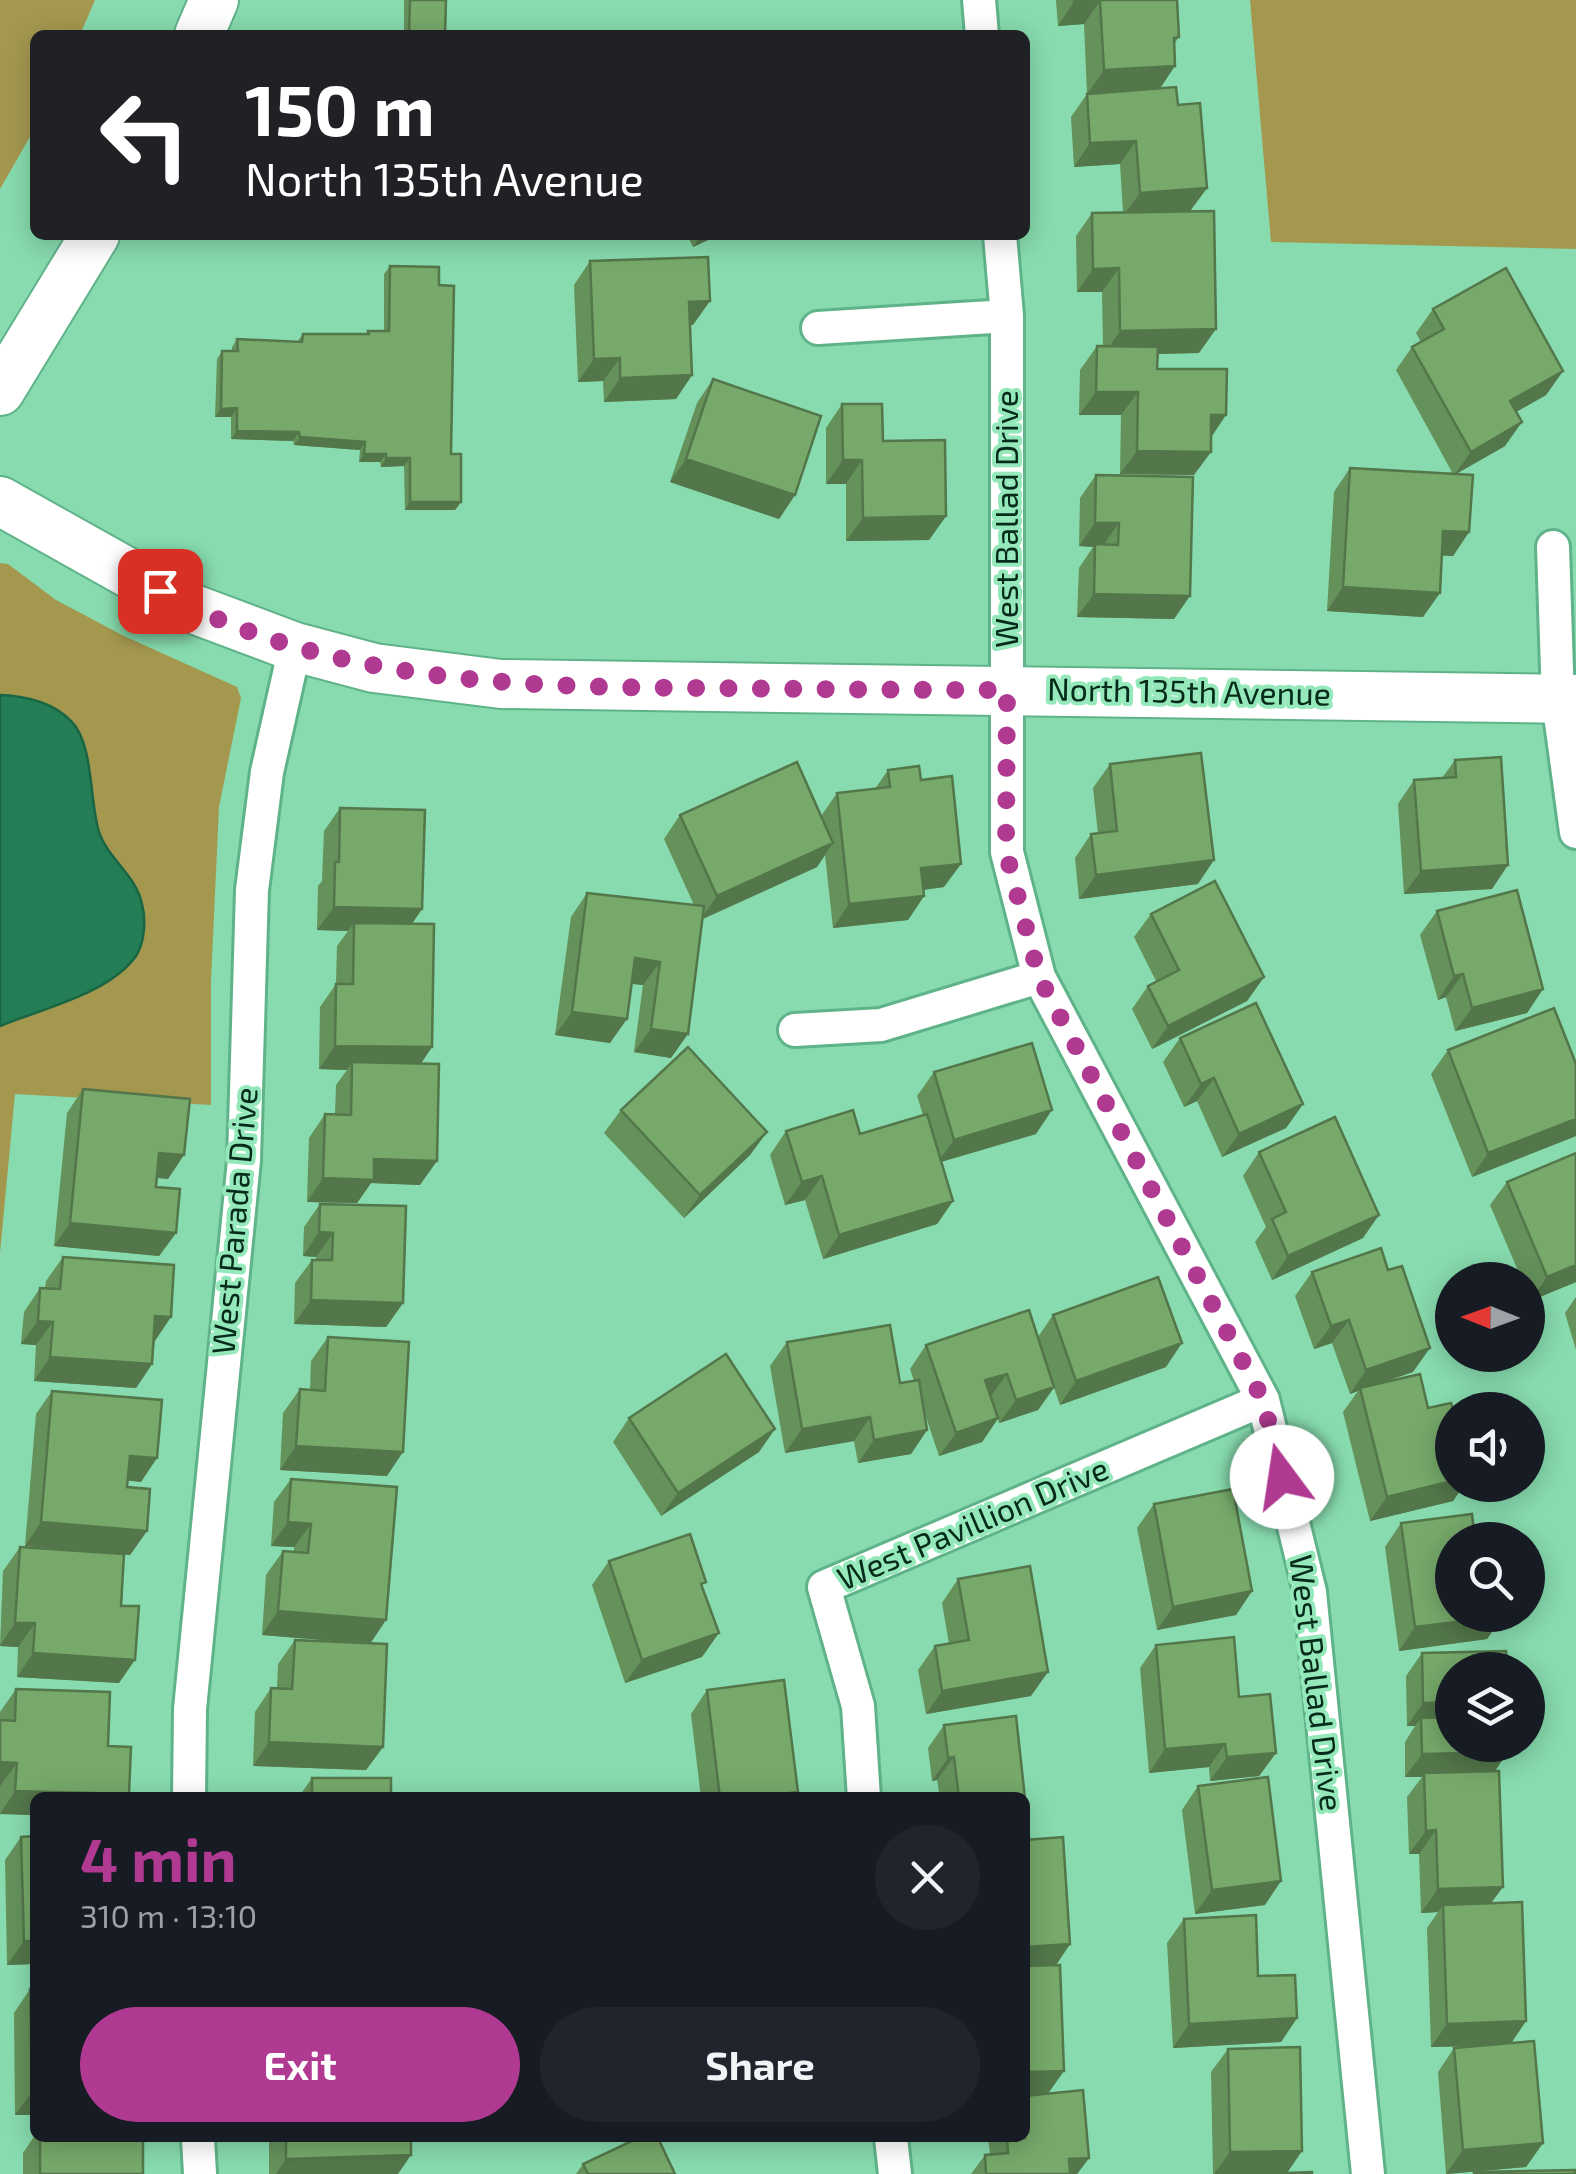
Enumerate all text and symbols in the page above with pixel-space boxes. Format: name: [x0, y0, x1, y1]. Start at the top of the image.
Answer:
text: 150 m: [245, 66, 435, 150]
icon: left: [80, 70, 210, 200]
text: North 135th Avenue: [245, 151, 644, 205]
street label: West Ballad Drive: [986, 390, 1024, 648]
pin: [118, 549, 203, 634]
icon: arrive: [133, 564, 188, 619]
street label: North 135th Avenue: [1047, 669, 1331, 711]
street label: West Parada Drive: [202, 1086, 264, 1356]
north arrow: [1435, 1262, 1545, 1372]
map controls: [1435, 1262, 1545, 1762]
button: sound: [1435, 1392, 1545, 1502]
position arrow: [1230, 1425, 1334, 1529]
street label: West Pavillion Drive: [831, 1448, 1113, 1596]
button: search: [1435, 1522, 1545, 1632]
street label: West Ballad Drive: [1283, 1552, 1353, 1813]
button: layers: [1435, 1652, 1545, 1762]
text: 4 min: [80, 1822, 237, 1894]
button: close: [875, 1825, 980, 1930]
text: 310 m · 13:10: [80, 1896, 257, 1934]
button: Exit: [80, 2007, 520, 2122]
button: Share: [540, 2007, 980, 2122]

